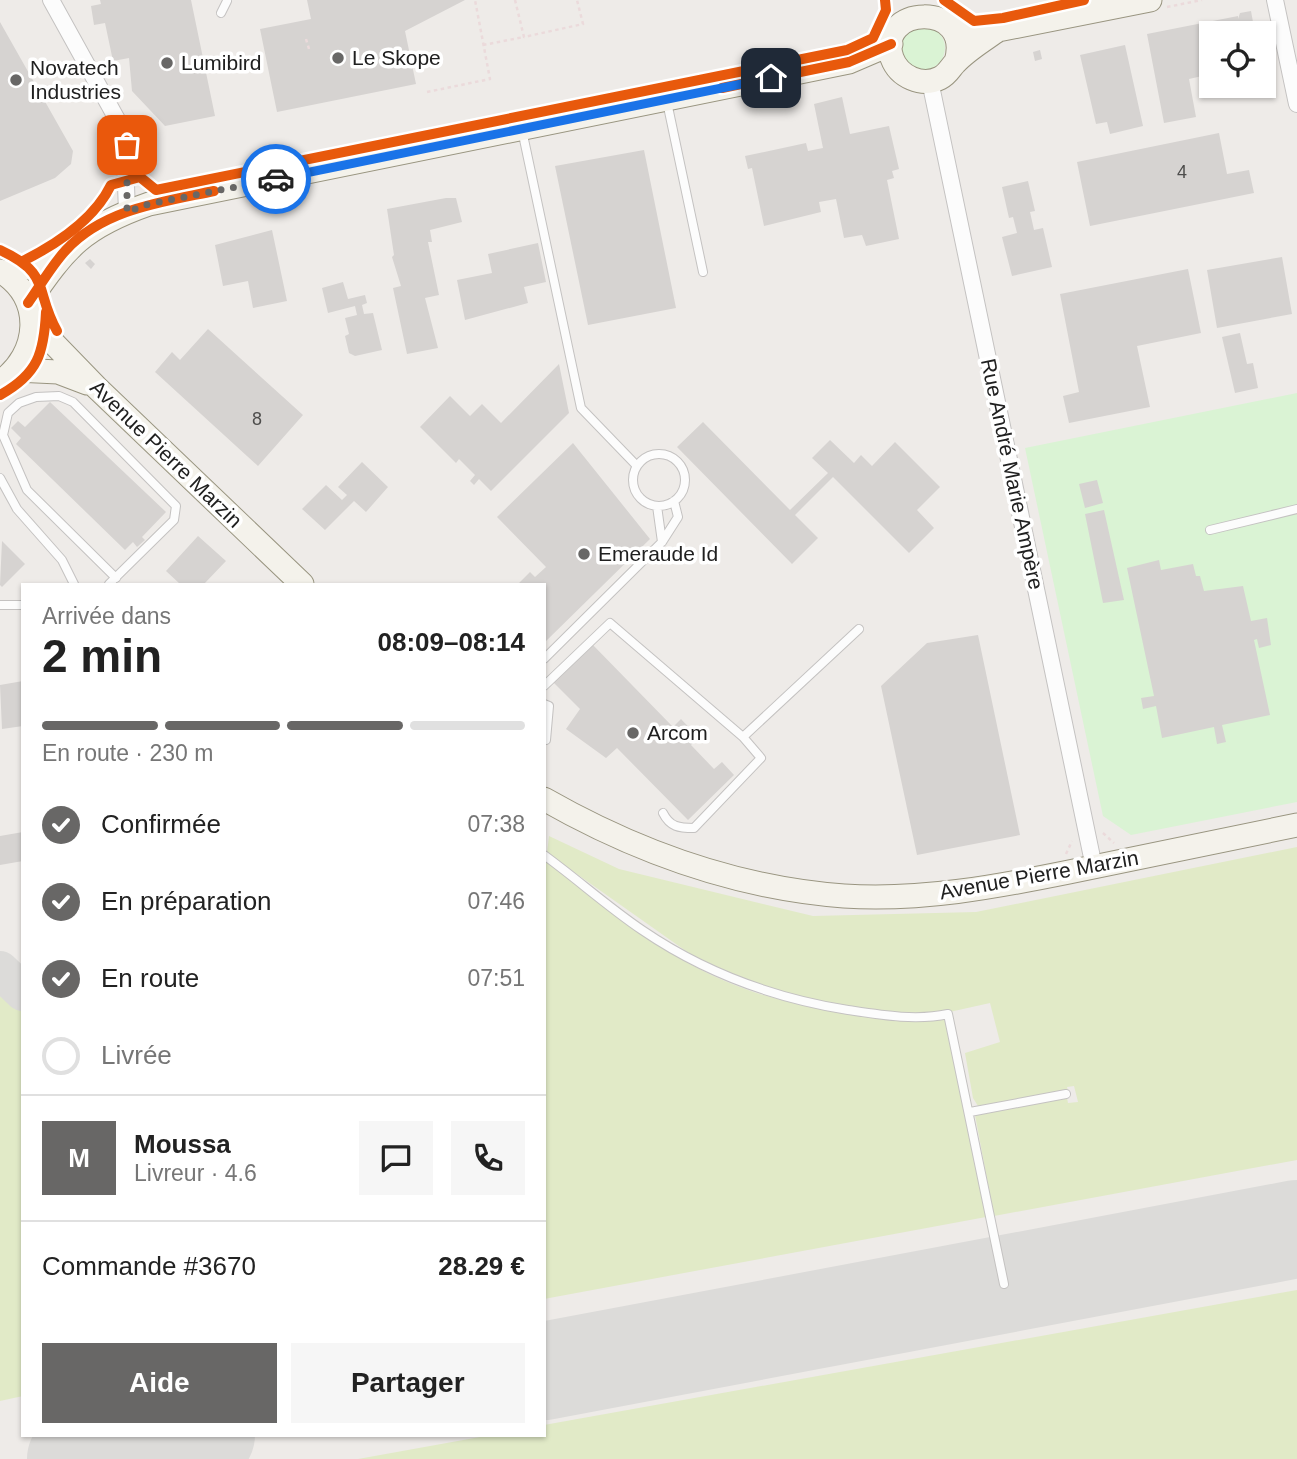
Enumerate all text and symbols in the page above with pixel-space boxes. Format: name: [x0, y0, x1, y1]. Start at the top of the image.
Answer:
map controls: [1199, 21, 1276, 98]
button: locate: [1199, 21, 1276, 98]
place label: Le Skope: [352, 46, 441, 69]
pin: [741, 48, 801, 108]
marker: Le Skope: [330, 50, 346, 66]
place label: Lumibird: [181, 51, 262, 74]
marker: Lumibird: [159, 55, 175, 71]
place label: Novatech Industries: [30, 56, 121, 103]
icon: home: [752, 59, 790, 97]
marker: Novatech Industries: [8, 72, 24, 88]
pin: [97, 115, 157, 175]
icon: bag: [108, 126, 146, 164]
courier: [241, 144, 311, 214]
icon: car: [257, 160, 295, 198]
house number: 4: [1177, 162, 1187, 182]
street label: Rue André Marie Ampère: [977, 356, 1048, 592]
street label: Avenue Pierre Marzin: [86, 375, 247, 532]
house number: 8: [252, 409, 262, 429]
place label: Emeraude Id: [598, 542, 718, 565]
marker: Emeraude Id: [576, 546, 592, 562]
text: Arrivée dans: [42, 603, 171, 629]
text: 08:09–08:14: [378, 627, 525, 657]
text: 2 min: [42, 630, 162, 682]
place label: Arcom: [647, 721, 708, 744]
marker: Arcom: [625, 725, 641, 741]
text: En route · 230 m: [42, 740, 213, 766]
icon: check: [42, 806, 80, 844]
text: Confirmée: [101, 809, 221, 839]
text: 07:38: [467, 811, 525, 837]
street label: Avenue Pierre Marzin: [938, 846, 1140, 903]
icon: check: [42, 883, 80, 921]
text: En préparation: [101, 886, 272, 916]
text: 07:46: [467, 888, 525, 914]
icon: check: [42, 960, 80, 998]
text: En route: [101, 963, 199, 993]
text: 07:51: [467, 965, 525, 991]
text: Livrée: [101, 1040, 172, 1070]
button: chat: [359, 1121, 433, 1195]
button: phone: [451, 1121, 525, 1195]
text: Moussa: [134, 1129, 231, 1159]
text: M: [68, 1143, 90, 1173]
text: Livreur · 4.6: [134, 1160, 257, 1186]
text: Commande #3670: [42, 1251, 256, 1281]
text: 28.29 €: [438, 1251, 525, 1281]
button: Aide: [42, 1343, 277, 1423]
button: Partager: [291, 1343, 525, 1423]

